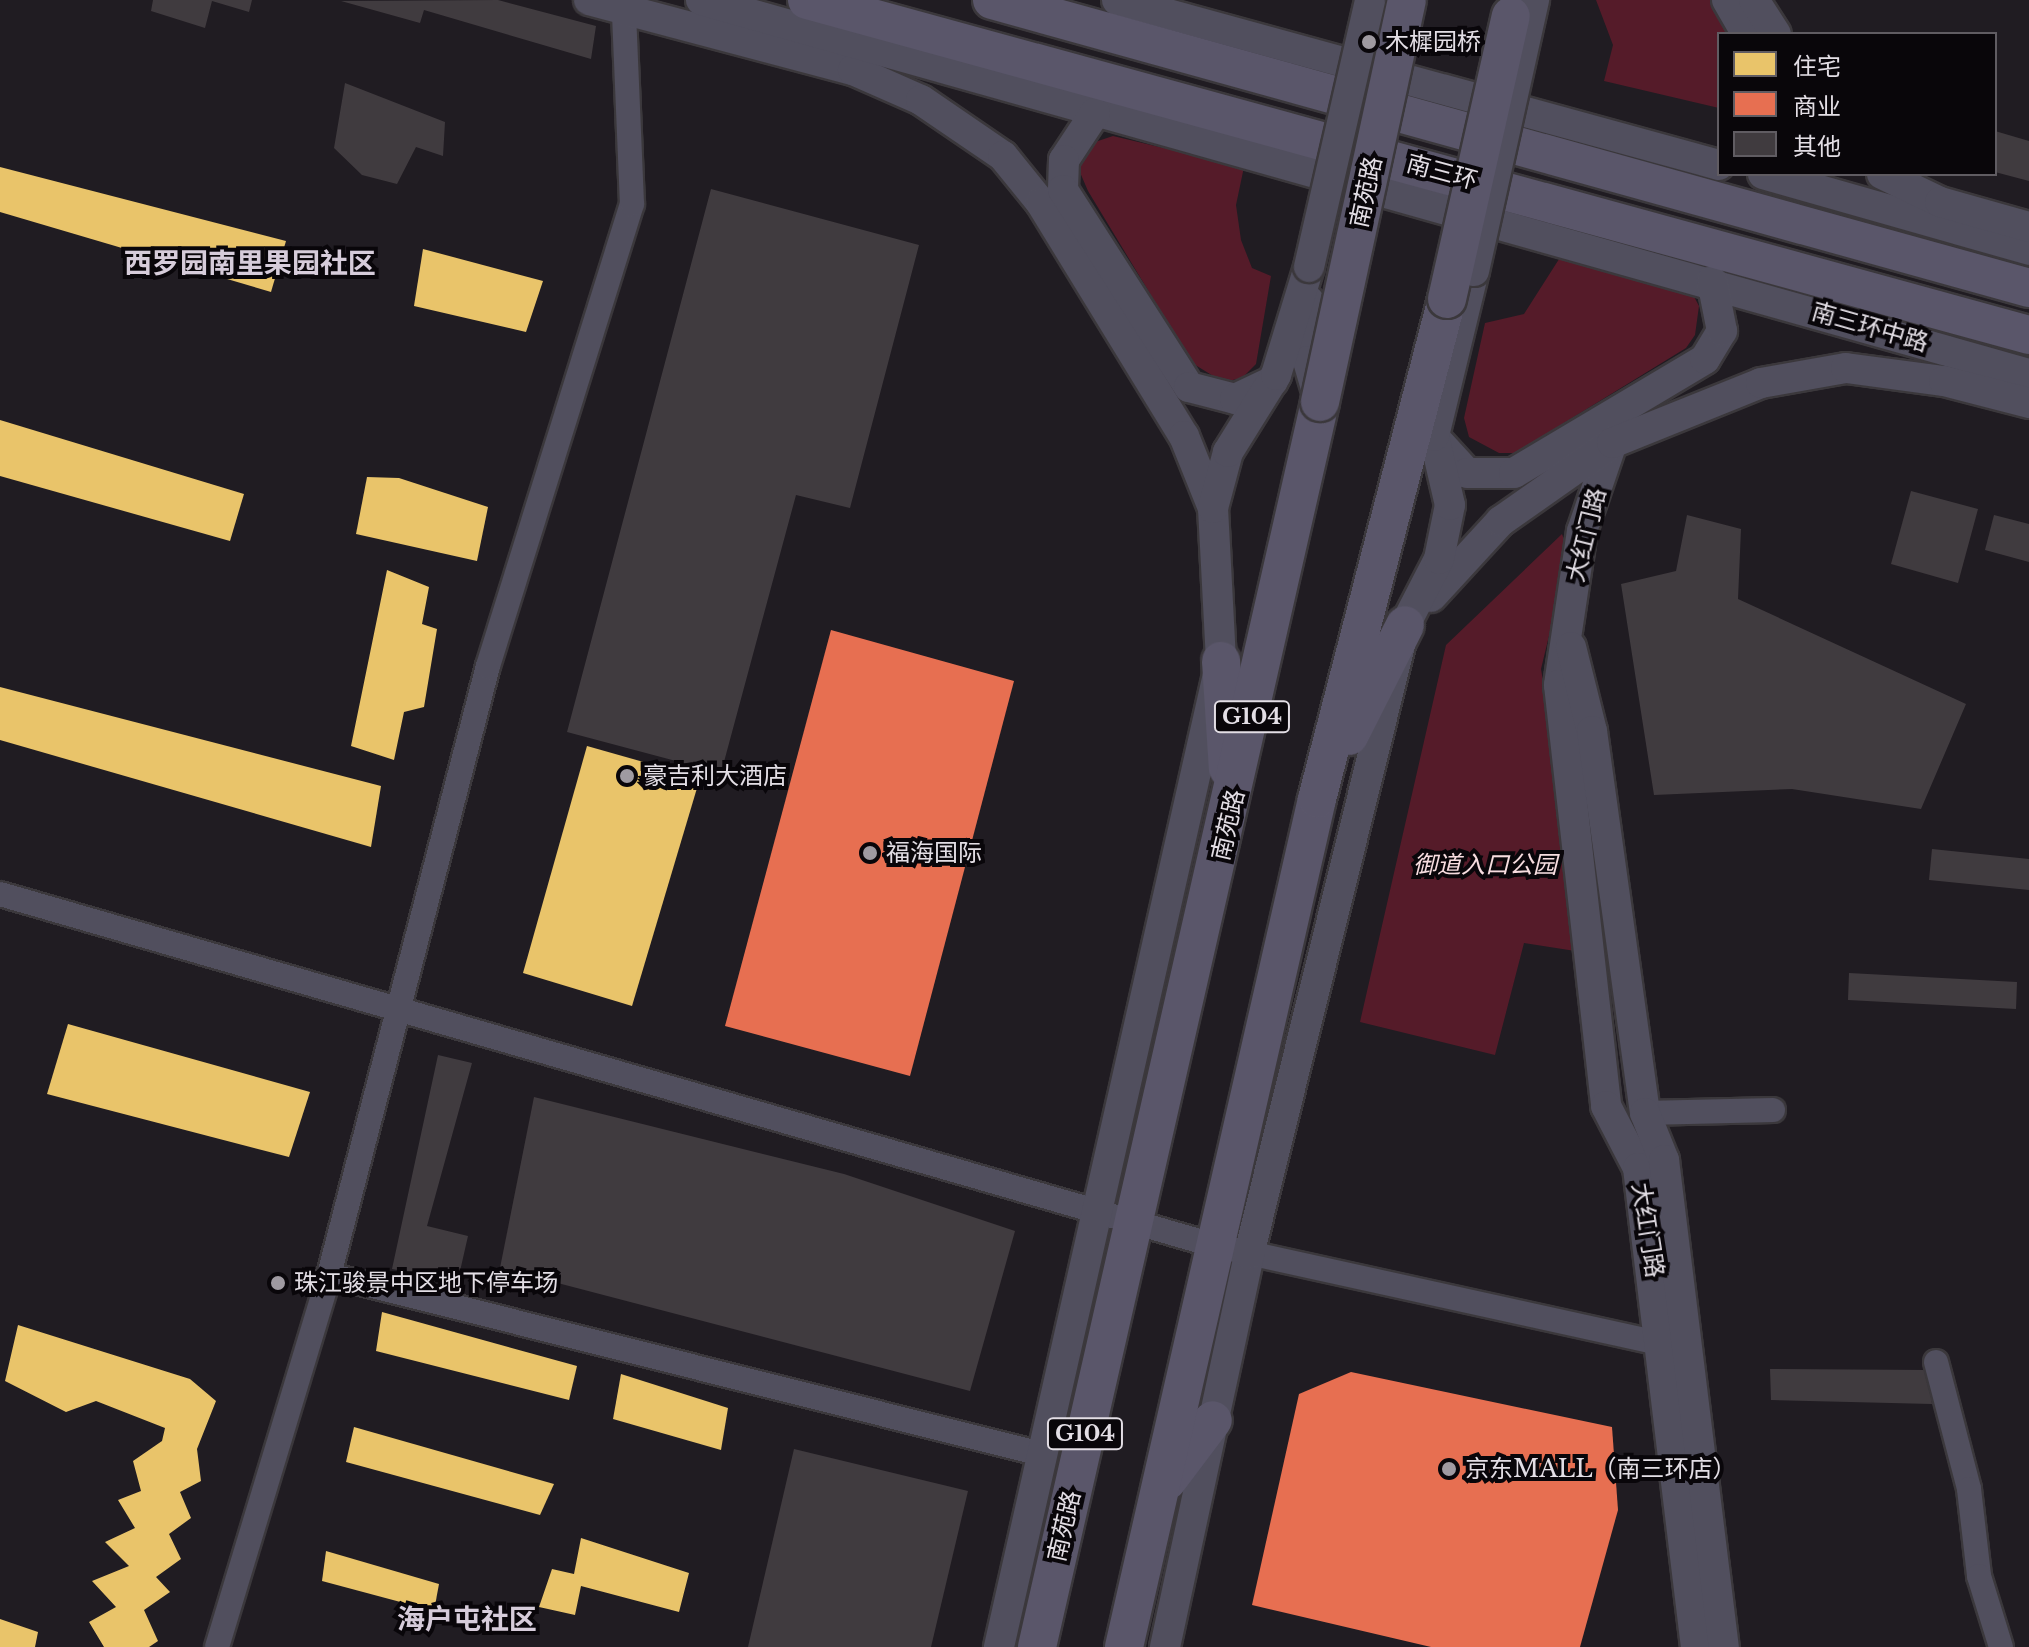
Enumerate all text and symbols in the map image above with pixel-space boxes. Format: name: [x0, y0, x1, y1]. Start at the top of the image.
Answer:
place label: 木樨园桥: [1385, 28, 1481, 56]
legend: [1717, 32, 1997, 176]
marker: 木樨园桥: [1360, 33, 1378, 51]
text: 住宅: [1793, 52, 1841, 81]
text: 商业: [1793, 92, 1841, 121]
text: 其他: [1793, 132, 1841, 161]
street label: 南三环: [1403, 149, 1481, 195]
street label: 南苑路: [1344, 154, 1388, 230]
district label: 西罗园南里果园社区: [124, 247, 376, 281]
street label: 南三环中路: [1808, 297, 1932, 357]
street label: 大红门路: [1560, 485, 1612, 585]
road number: G104: [1212, 699, 1292, 735]
place label: 豪吉利大酒店: [643, 762, 787, 790]
marker: 豪吉利大酒店: [618, 767, 636, 785]
street label: 南苑路: [1206, 787, 1250, 863]
place label: 福海国际: [886, 839, 982, 867]
marker: 福海国际: [861, 844, 879, 862]
park label: 御道入口公园: [1413, 851, 1557, 879]
street label: 大红门路: [1626, 1180, 1670, 1280]
place label: 珠江骏景中区地下停车场: [294, 1269, 558, 1297]
marker: 珠江骏景中区地下停车场: [269, 1274, 287, 1292]
road number: G104: [1045, 1416, 1125, 1452]
place label: 京东MALL（南三环店）: [1465, 1455, 1737, 1483]
marker: 京东MALL（南三环店）: [1440, 1460, 1458, 1478]
street label: 南苑路: [1042, 1488, 1086, 1564]
district label: 海户屯社区: [397, 1603, 537, 1637]

